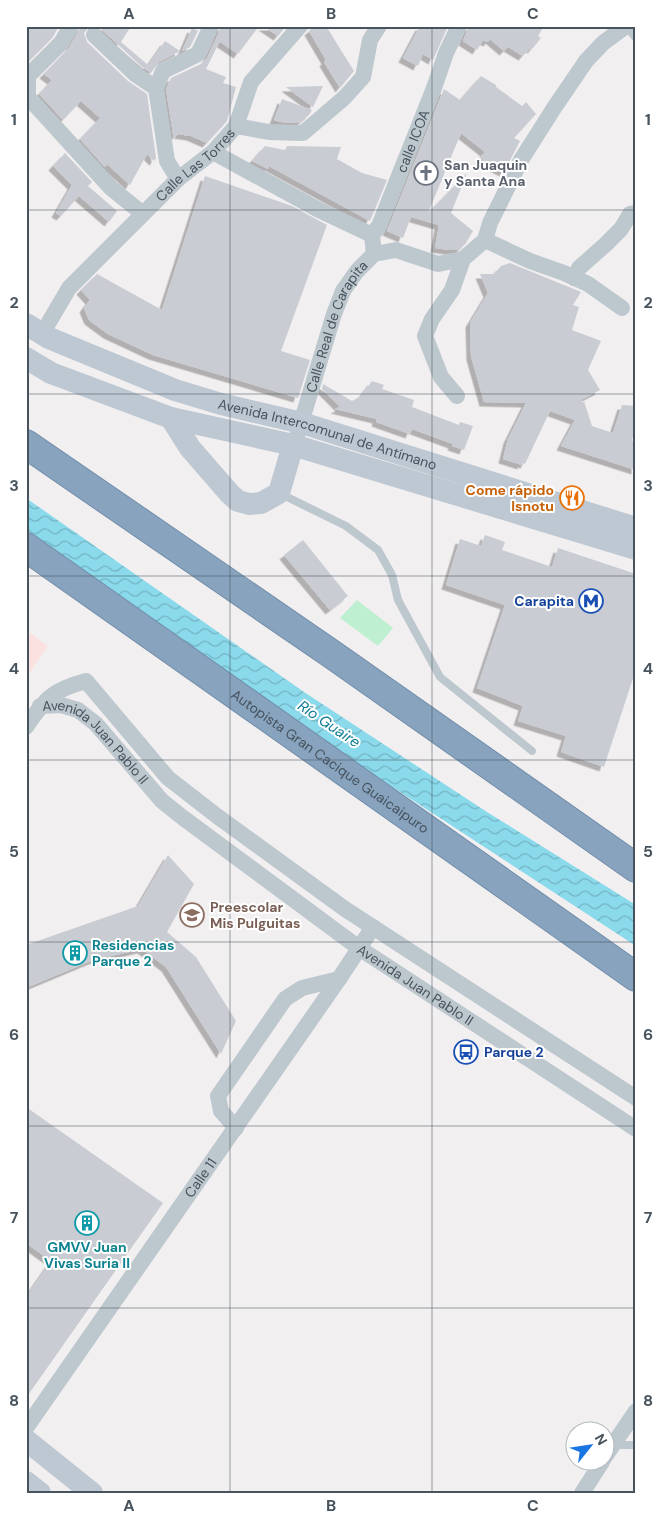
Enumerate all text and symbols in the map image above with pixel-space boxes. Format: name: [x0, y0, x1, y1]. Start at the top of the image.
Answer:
text: A: [123, 3, 135, 24]
text: B: [326, 3, 336, 24]
text: C: [527, 3, 539, 24]
street label: calle ICOA: [392, 107, 434, 175]
text: 1: [11, 109, 17, 130]
text: 1: [645, 109, 651, 130]
street label: Calle Las Torres: [152, 124, 239, 205]
place label: San Juaquin y Santa Ana: [444, 156, 527, 190]
church icon: San Juaquin y Santa Ana: [413, 160, 439, 186]
street label: Calle Real de Carapita: [302, 256, 372, 395]
text: 2: [9, 292, 19, 313]
text: 2: [643, 292, 653, 313]
street label: Avenida Intercomunal de Antímano: [216, 395, 439, 474]
text: 3: [9, 475, 19, 496]
text: 3: [643, 475, 653, 496]
place label: Come rápido Isnotu: [466, 481, 554, 515]
restaurant icon: Come rápido Isnotu: [559, 485, 585, 511]
metro station icon: Carapita: [578, 588, 604, 614]
place label: Carapita: [514, 592, 574, 610]
text: 4: [9, 658, 19, 679]
text: 4: [643, 658, 653, 679]
street label: Autopista Gran Cacique Guaicaipuro: [228, 685, 433, 837]
street label: Avenida Juan Pablo II: [42, 695, 152, 788]
water label: Río Guaire: [294, 696, 365, 752]
text: 5: [9, 841, 19, 862]
text: 5: [643, 841, 653, 862]
place label: Preescolar Mis Pulguitas: [210, 898, 300, 932]
school or university icon: Preescolar Mis Pulguitas: [179, 902, 205, 928]
place label: Residencias Parque 2: [92, 936, 174, 970]
building icon: Residencias Parque 2: [62, 940, 88, 966]
street label: Avenida Juan Pablo II: [354, 940, 477, 1029]
text: 6: [9, 1024, 19, 1045]
text: 6: [643, 1024, 653, 1045]
bus stop icon: Parque 2: [453, 1039, 479, 1065]
place label: Parque 2: [484, 1043, 544, 1061]
street label: Calle 11: [180, 1154, 220, 1201]
text: 7: [10, 1207, 19, 1228]
text: 7: [644, 1207, 653, 1228]
building icon: GMVV Juan Vivas Suria II: [74, 1210, 100, 1236]
place label: GMVV Juan Vivas Suria II: [44, 1238, 130, 1272]
text: 8: [9, 1390, 19, 1411]
text: 8: [643, 1390, 653, 1411]
north arrow: [564, 1422, 614, 1472]
text: N: [591, 1431, 612, 1448]
text: A: [123, 1495, 135, 1516]
text: B: [326, 1495, 336, 1516]
text: C: [527, 1495, 539, 1516]

